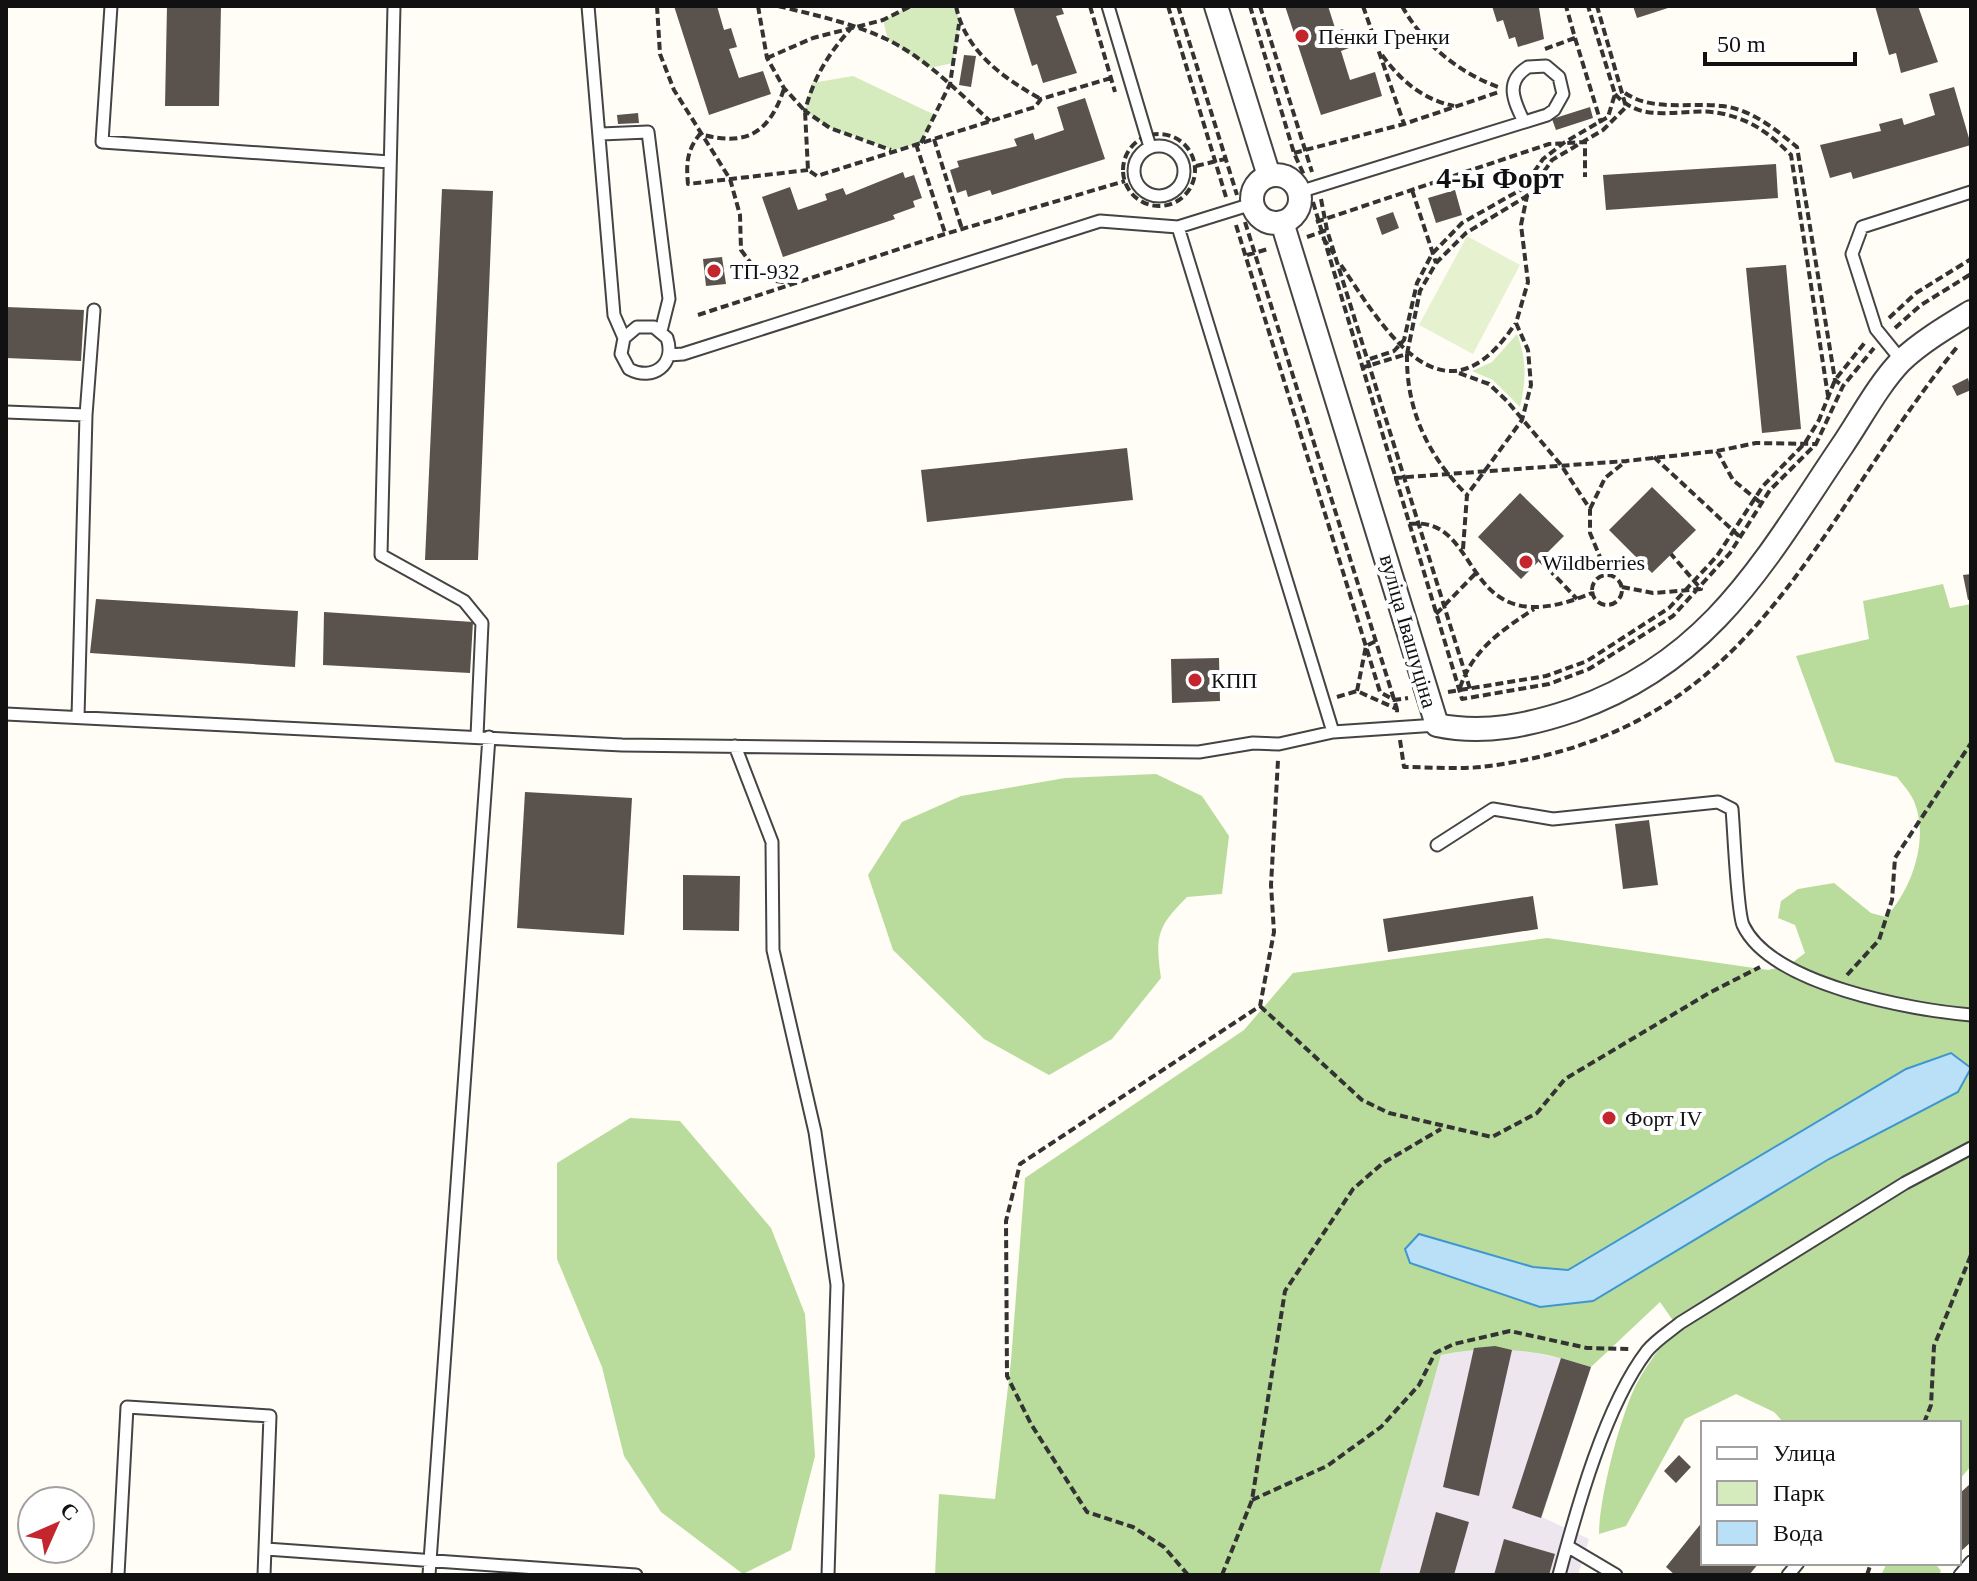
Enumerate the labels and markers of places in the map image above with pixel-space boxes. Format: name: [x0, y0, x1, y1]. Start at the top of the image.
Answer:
place label: Пенки Гренки: [1318, 24, 1450, 49]
marker: Пенки Гренки: [1293, 27, 1311, 45]
place label: ТП-932: [730, 259, 800, 284]
marker: ТП-932: [705, 262, 723, 280]
place label: Wildberries: [1542, 550, 1645, 575]
marker: Wildberries: [1517, 553, 1535, 571]
place label: КПП: [1211, 668, 1258, 693]
marker: КПП: [1186, 671, 1204, 689]
place label: Форт IV: [1625, 1106, 1703, 1131]
marker: Форт IV: [1600, 1109, 1618, 1127]

